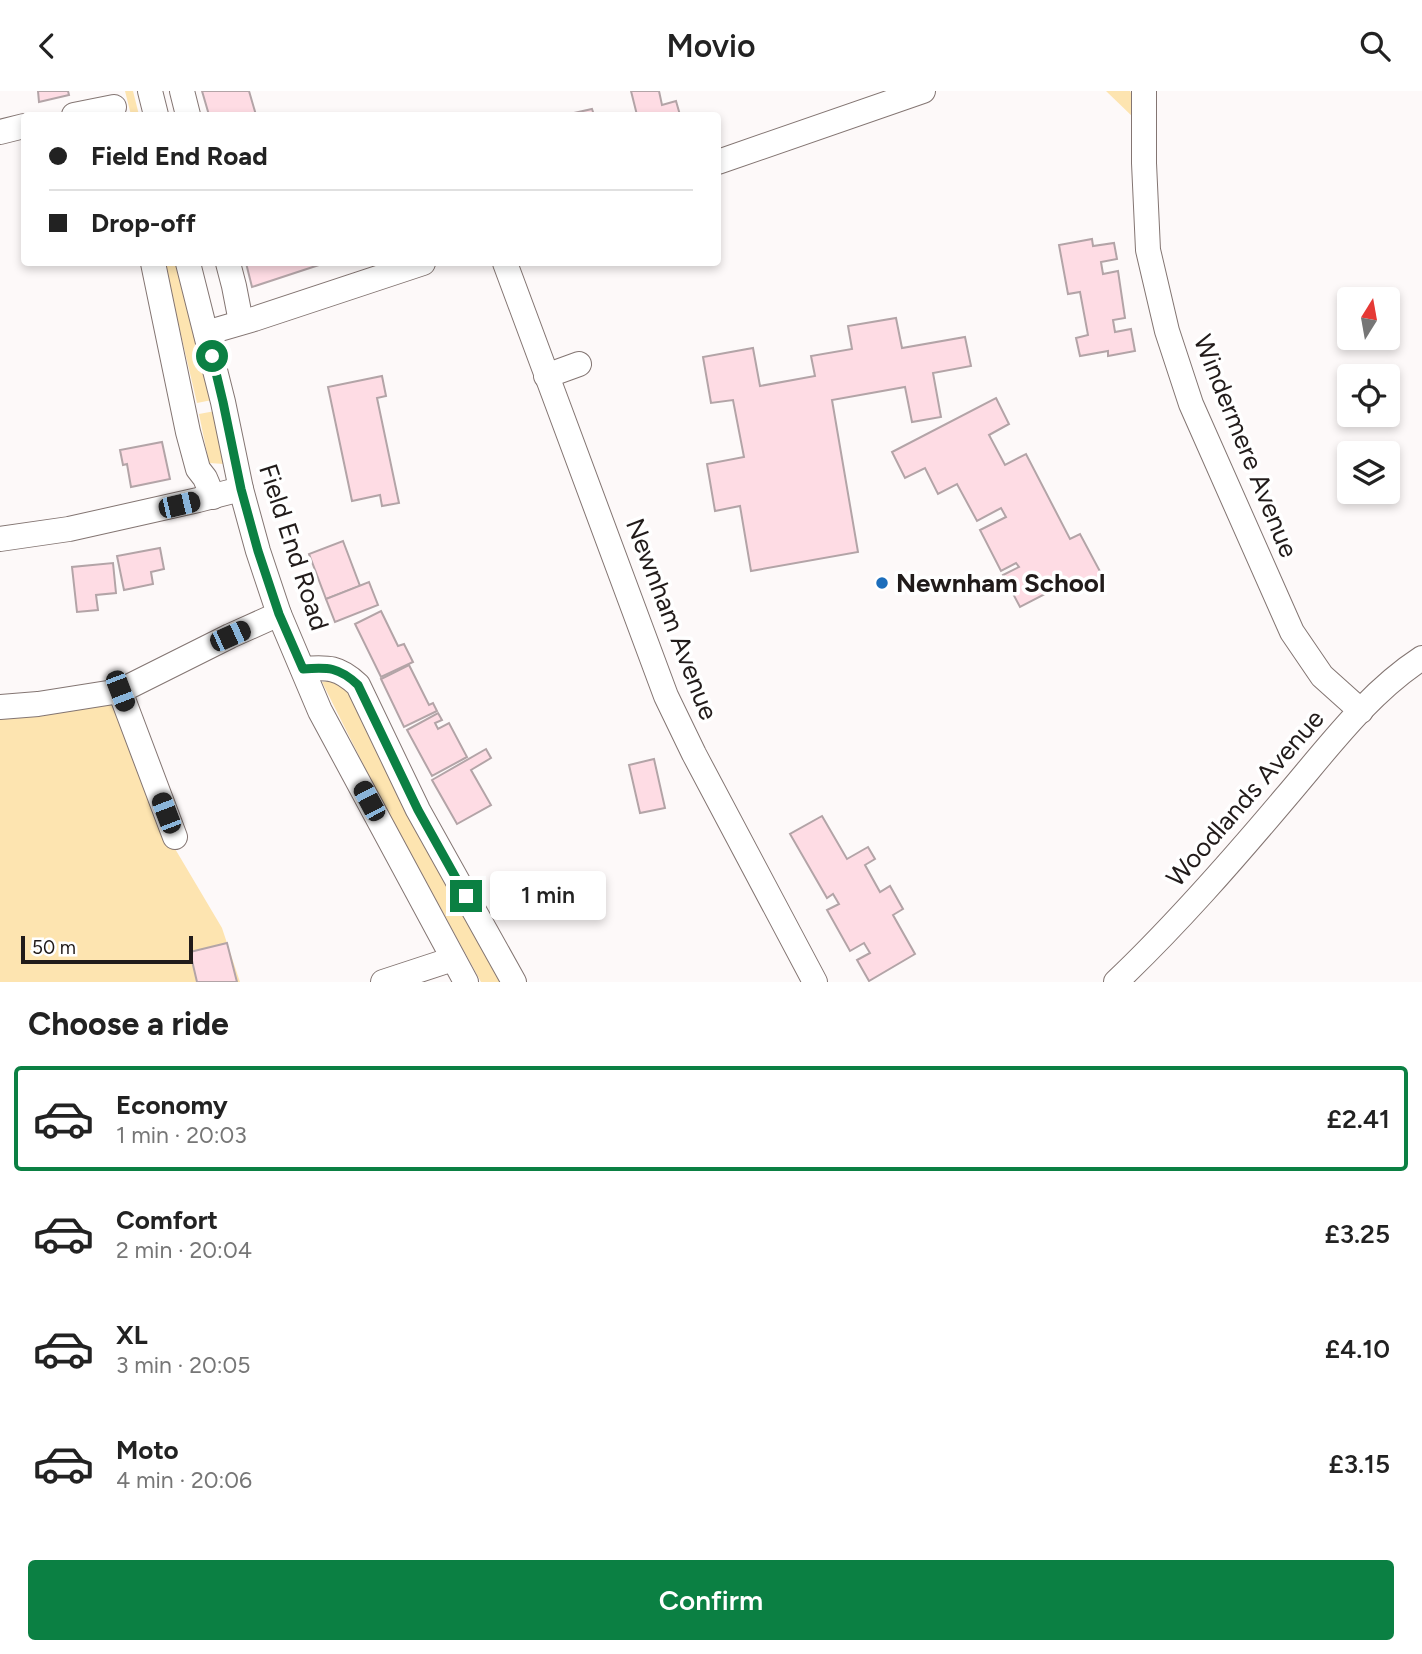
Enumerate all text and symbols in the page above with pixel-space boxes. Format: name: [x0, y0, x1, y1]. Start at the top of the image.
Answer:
icon: back: [28, 27, 66, 65]
text: Movio: [666, 27, 756, 65]
icon: search: [1356, 27, 1394, 65]
text: Field End Road: [91, 140, 268, 172]
text: Drop-off: [91, 207, 196, 239]
north arrow: [1337, 287, 1400, 350]
map controls: [1337, 287, 1400, 504]
street label: Windermere Avenue: [1187, 330, 1305, 562]
route start: [196, 340, 228, 372]
button: locate: [1337, 364, 1400, 427]
button: layers: [1337, 441, 1400, 504]
street label: Field End Road: [252, 460, 336, 634]
car: [157, 490, 202, 520]
street label: Newnham Avenue: [619, 514, 725, 724]
place label: Newnham School: [896, 567, 1105, 599]
marker: Newnham School: [874, 575, 890, 591]
car: [207, 618, 254, 654]
car: [103, 668, 138, 714]
street label: Woodlands Avenue: [1159, 703, 1331, 893]
car: [350, 778, 389, 824]
car: [149, 790, 184, 836]
callout: 1 min: [490, 871, 606, 921]
route end: [450, 880, 482, 912]
text: 1 min: [521, 881, 575, 909]
scale bar: [21, 933, 192, 965]
text: 50 m: [32, 936, 76, 959]
text: Choose a ride: [28, 1005, 229, 1043]
icon: car: [32, 1087, 95, 1150]
text: Economy: [116, 1089, 228, 1121]
text: £2.41: [1327, 1103, 1390, 1135]
text: 1 min · 20:03: [116, 1121, 247, 1149]
icon: car: [32, 1202, 95, 1265]
text: Comfort: [116, 1204, 218, 1236]
text: £3.25: [1324, 1218, 1390, 1250]
text: 2 min · 20:04: [116, 1236, 252, 1264]
icon: car: [32, 1317, 95, 1380]
text: XL: [116, 1319, 148, 1351]
text: £4.10: [1325, 1333, 1390, 1365]
text: 3 min · 20:05: [116, 1351, 251, 1379]
icon: car: [32, 1432, 95, 1495]
text: Moto: [116, 1434, 179, 1466]
text: £3.15: [1328, 1448, 1390, 1480]
text: 4 min · 20:06: [116, 1466, 252, 1494]
button: Confirm: [28, 1560, 1394, 1640]

